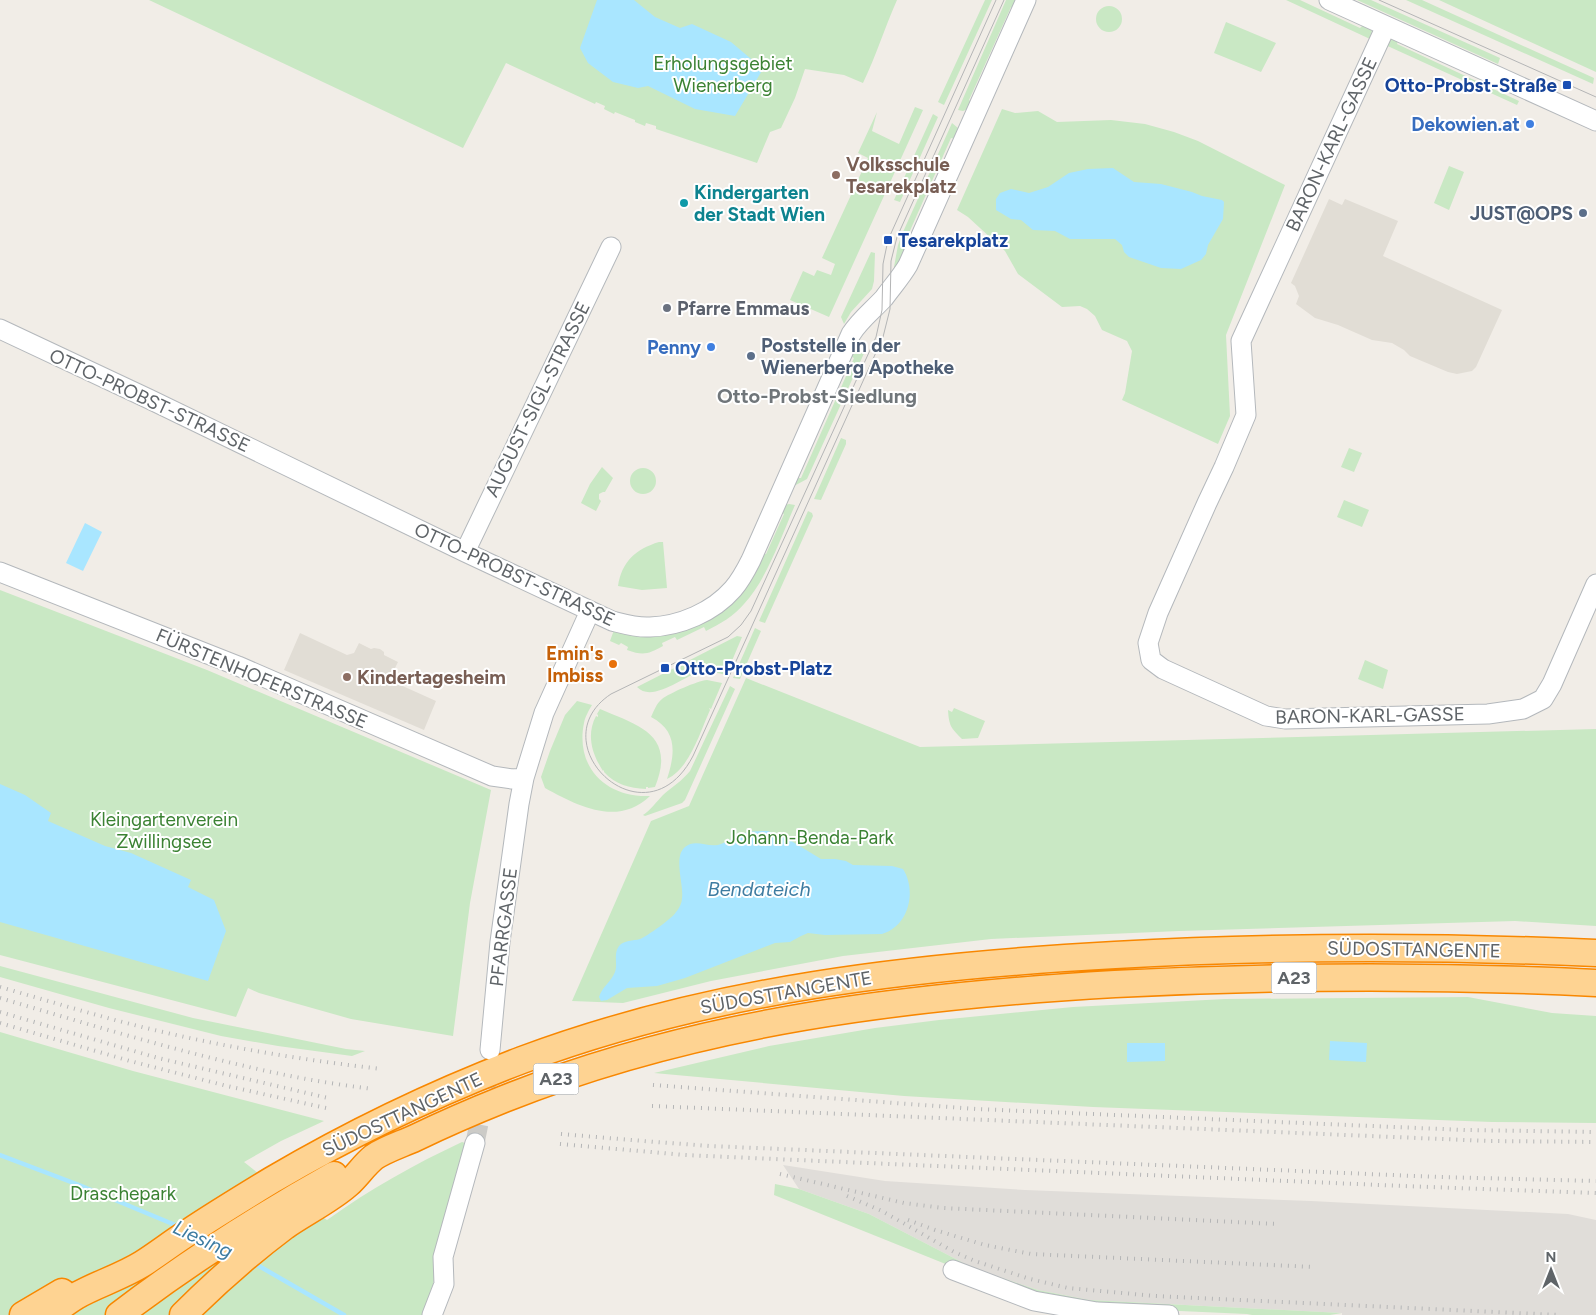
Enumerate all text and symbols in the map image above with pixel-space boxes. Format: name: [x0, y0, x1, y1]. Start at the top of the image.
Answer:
park label: Erholungsgebiet Wienerberg: [653, 52, 793, 97]
street label: BARON-KARL-GASSE: [1281, 53, 1382, 235]
place label: Otto-Probst-Straße: [1385, 74, 1557, 97]
marker: Otto-Probst-Straße: [1561, 79, 1573, 91]
place label: Dekowien.at: [1411, 113, 1520, 136]
marker: Dekowien.at: [1524, 118, 1536, 130]
place label: Volksschule Tesarekplatz: [846, 153, 956, 198]
marker: Volksschule Tesarekplatz: [830, 169, 842, 181]
place label: Kindergarten der Stadt Wien: [694, 181, 825, 226]
marker: Kindergarten der Stadt Wien: [678, 197, 690, 209]
place label: JUST@OPS: [1470, 202, 1573, 225]
marker: JUST@OPS: [1577, 207, 1589, 219]
place label: Tesarekplatz: [898, 229, 1008, 252]
marker: Tesarekplatz: [882, 234, 894, 246]
place label: Pfarre Emmaus: [677, 297, 810, 320]
street label: AUGUST-SIGL-STRASSE: [480, 298, 595, 501]
marker: Pfarre Emmaus: [661, 302, 673, 314]
place label: Poststelle in der Wienerberg Apotheke: [761, 334, 954, 379]
place label: Penny: [647, 336, 701, 359]
marker: Penny: [705, 341, 717, 353]
street label: OTTO-PROBST-STRASSE: [46, 344, 254, 457]
marker: Poststelle in der Wienerberg Apotheke: [745, 350, 757, 362]
district label: Otto-Probst-Siedlung: [717, 384, 917, 408]
street label: OTTO-PROBST-STRASSE: [411, 518, 619, 631]
street label: FÜRSTENHOFERSTRASSE: [152, 623, 371, 734]
place label: Emin's Imbiss: [546, 642, 603, 687]
place label: Otto-Probst-Platz: [675, 657, 832, 680]
marker: Emin's Imbiss: [607, 658, 619, 670]
marker: Otto-Probst-Platz: [659, 662, 671, 674]
place label: Kindertagesheim: [357, 666, 506, 689]
marker: Kindertagesheim: [341, 671, 353, 683]
street label: BARON-KARL-GASSE: [1275, 702, 1465, 729]
park label: Kleingartenverein Zwillingsee: [90, 808, 238, 853]
park label: Johann-Benda-Park: [726, 826, 895, 849]
street label: PFARRGASSE: [485, 866, 522, 988]
water label: Bendateich: [707, 877, 811, 901]
street label: SÜDOSTTANGENTE: [1327, 936, 1501, 963]
road number: A23: [1272, 962, 1316, 994]
street label: SÜDOSTTANGENTE: [698, 966, 874, 1019]
road number: A23: [534, 1064, 578, 1094]
street label: SÜDOSTTANGENTE: [319, 1067, 486, 1162]
park label: Draschepark: [70, 1182, 177, 1205]
water label: Liesing: [169, 1215, 237, 1263]
north arrow: [1526, 1245, 1576, 1295]
text: N: [1546, 1249, 1556, 1266]

